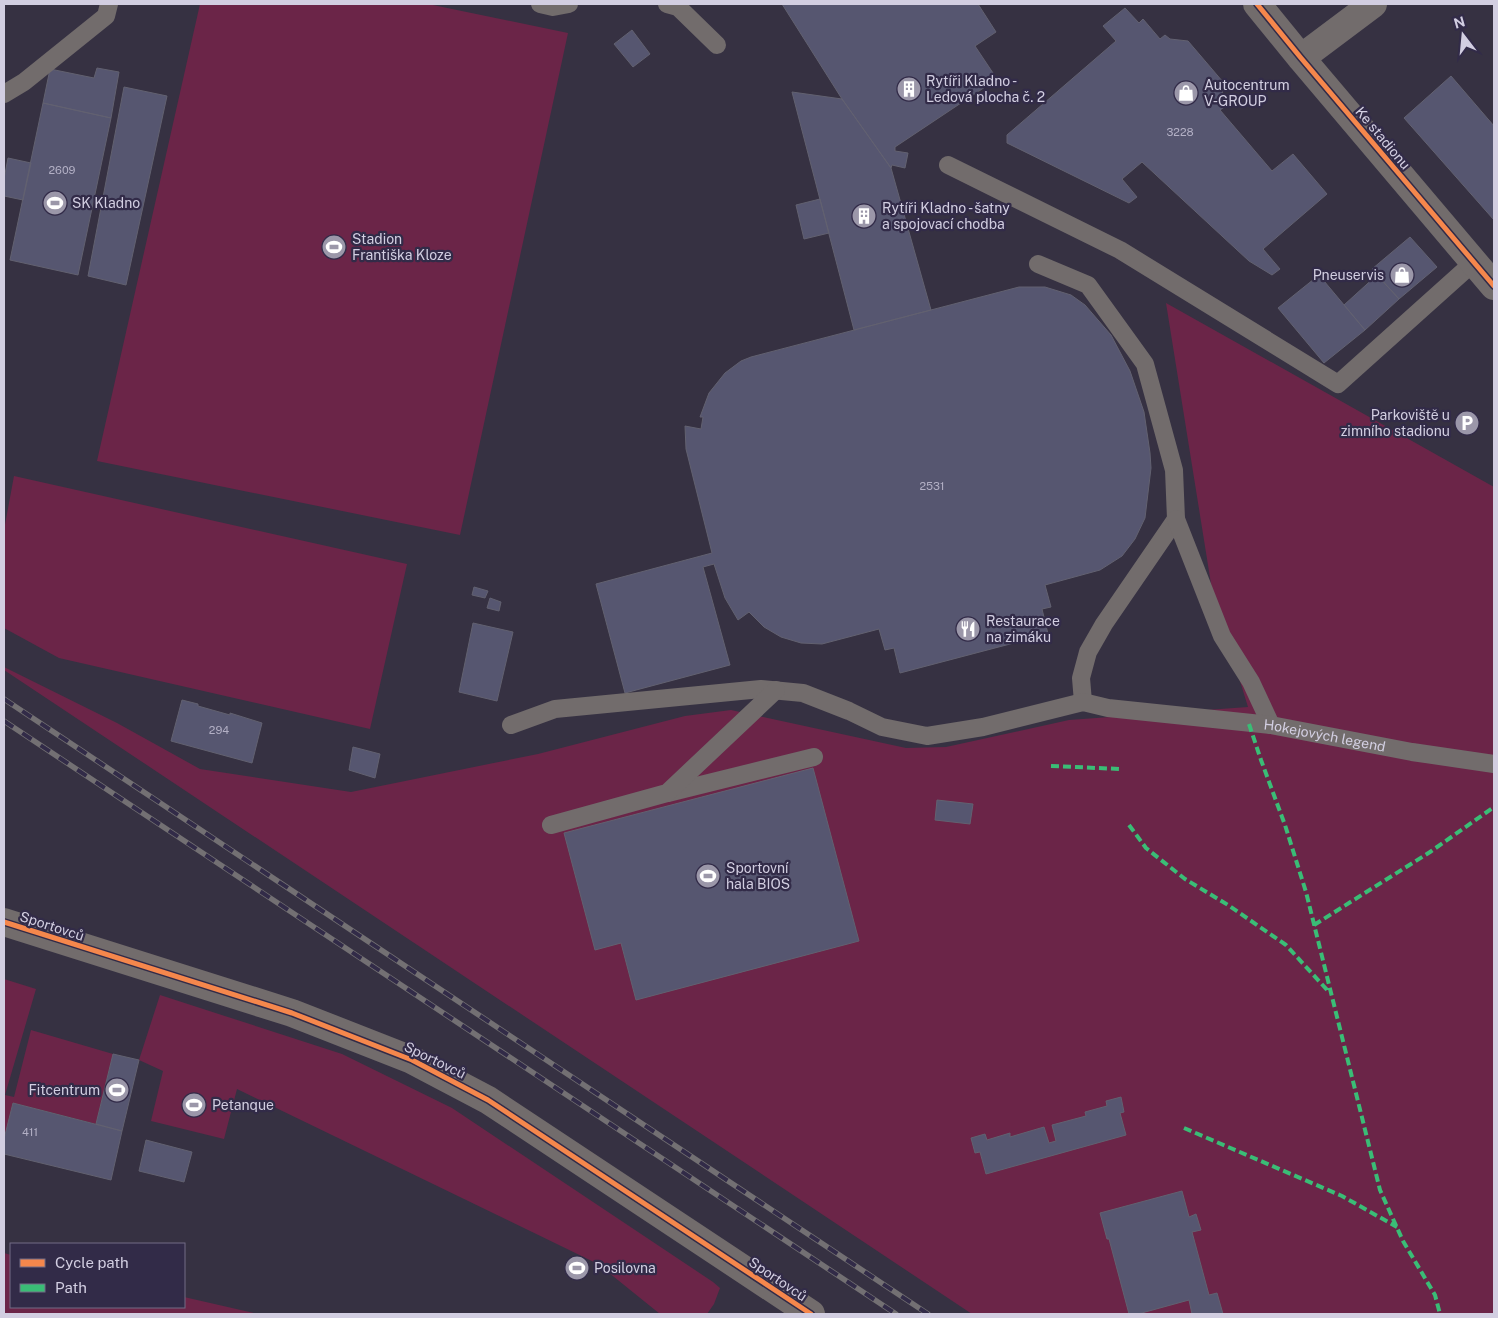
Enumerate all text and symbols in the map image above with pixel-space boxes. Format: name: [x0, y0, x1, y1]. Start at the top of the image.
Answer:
north arrow: [1438, 10, 1488, 60]
text: N: [1452, 13, 1467, 32]
place label: Rytíři Kladno - Ledová plocha č. 2: [926, 73, 1045, 105]
building icon: Rytíři Kladno - Ledová plocha č. 2: [896, 76, 922, 102]
place label: Autocentrum V-GROUP: [1204, 77, 1290, 109]
shop icon: Autocentrum V-GROUP: [1173, 80, 1199, 106]
street label: Ke stadionu: [1352, 104, 1414, 172]
house number: 3228: [1166, 126, 1194, 138]
house number: 2609: [49, 164, 76, 176]
sports icon: SK Kladno: [42, 190, 68, 216]
place label: SK Kladno: [72, 195, 140, 211]
place label: Rytíři Kladno - šatny a spojovací chodba: [882, 200, 1010, 232]
building icon: Rytíři Kladno - šatny a spojovací chodba: [851, 203, 877, 229]
place label: Stadion Františka Kloze: [352, 231, 452, 263]
sports icon: Stadion Františka Kloze: [321, 234, 347, 260]
shop icon: Pneuservis: [1389, 262, 1415, 288]
place label: Pneuservis: [1313, 267, 1384, 283]
place label: Parkoviště u zimního stadionu: [1341, 407, 1450, 439]
parking icon: Parkoviště u zimního stadionu: [1454, 410, 1480, 436]
house number: 2531: [919, 480, 945, 492]
place label: Restaurace na zimáku: [986, 613, 1060, 645]
restaurant icon: Restaurace na zimáku: [955, 616, 981, 642]
street label: Hokejových legend: [1263, 716, 1387, 755]
house number: 294: [209, 724, 229, 736]
place label: Sportovní hala BIOS: [726, 860, 790, 892]
sports icon: Sportovní hala BIOS: [695, 863, 721, 889]
street label: Sportovců: [18, 908, 86, 944]
street label: Sportovců: [402, 1038, 468, 1082]
sports icon: Fitcentrum: [104, 1077, 130, 1103]
place label: Fitcentrum: [28, 1082, 100, 1098]
sports icon: Petanque: [181, 1092, 207, 1118]
place label: Petanque: [212, 1097, 274, 1113]
house number: 411: [22, 1126, 38, 1138]
legend: [10, 1243, 185, 1308]
text: Cycle path: [55, 1254, 129, 1271]
street label: Sportovců: [746, 1254, 810, 1304]
sports icon: Posilovna: [564, 1255, 590, 1281]
place label: Posilovna: [594, 1260, 656, 1276]
text: Path: [55, 1279, 87, 1296]

